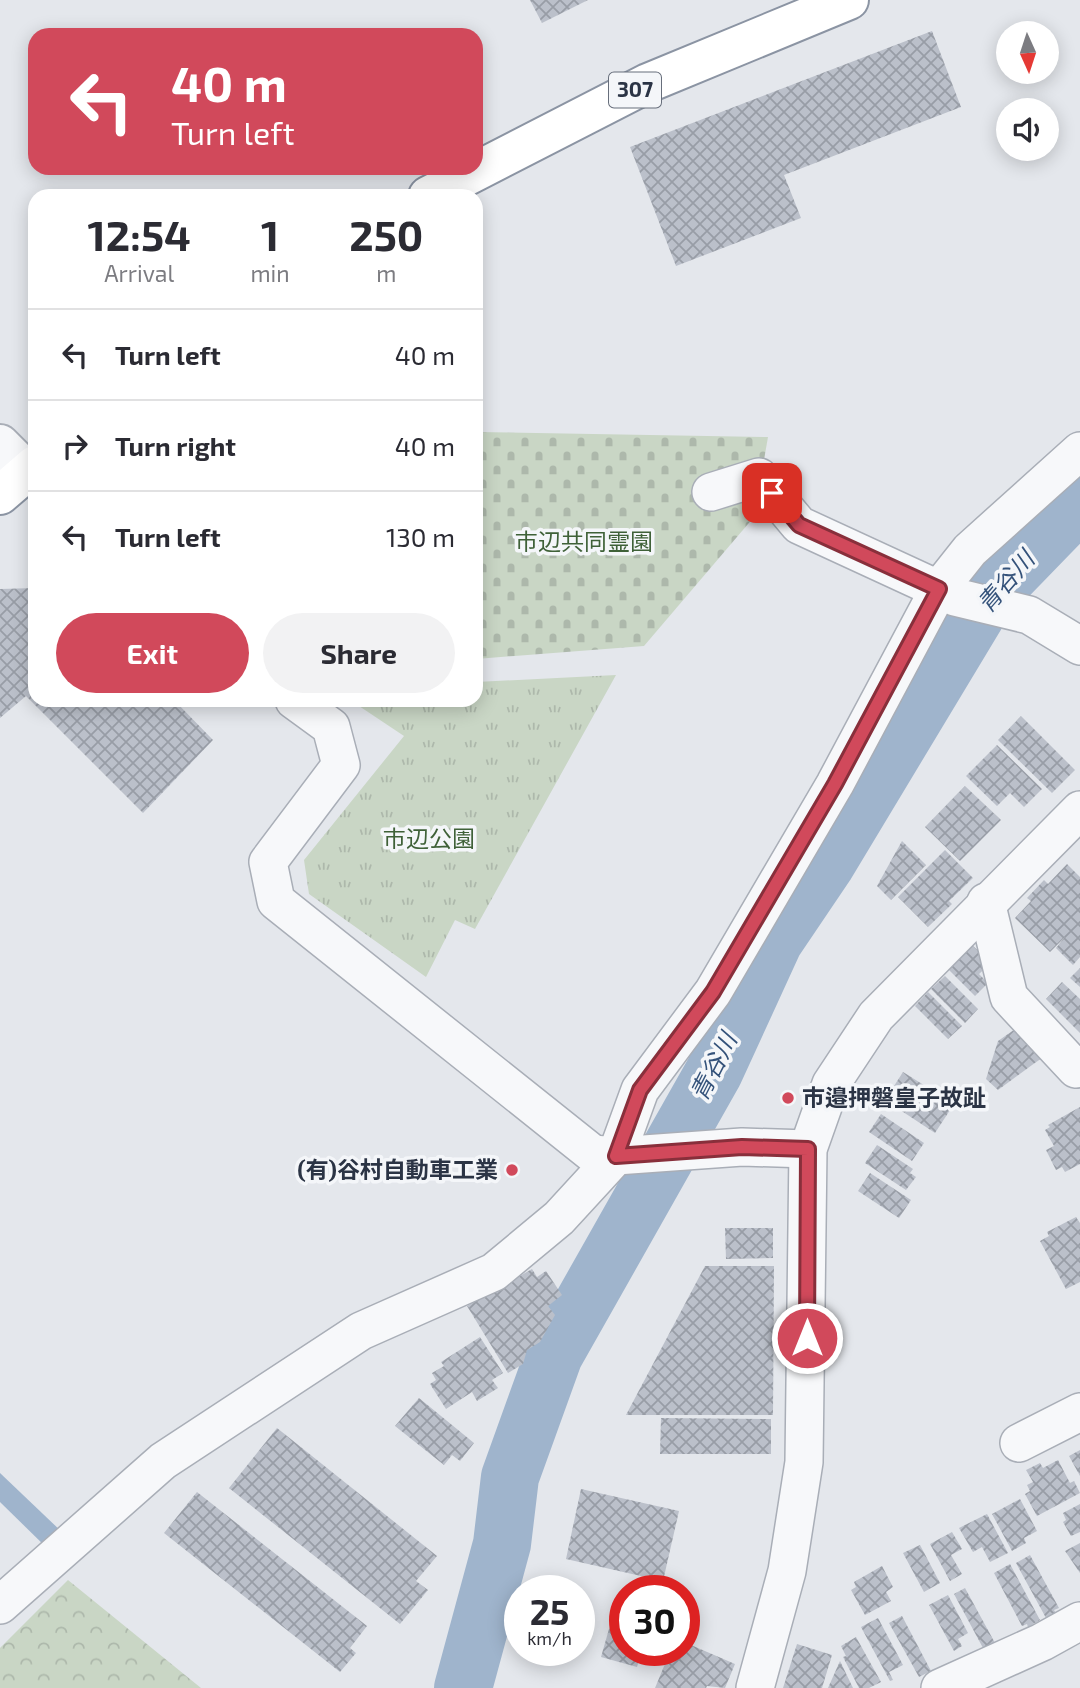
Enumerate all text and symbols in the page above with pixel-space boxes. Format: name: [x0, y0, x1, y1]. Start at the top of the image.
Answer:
north arrow: [996, 21, 1059, 84]
map controls: [996, 21, 1059, 161]
text: 40 m: [171, 53, 287, 112]
icon: left: [56, 56, 147, 147]
road number: 307: [609, 72, 661, 108]
button: sound: [996, 98, 1059, 161]
text: Turn left: [171, 113, 295, 151]
text: 12:54: [88, 209, 191, 259]
text: 1: [261, 209, 279, 259]
text: 250: [349, 209, 423, 259]
text: Arrival: [104, 259, 174, 287]
text: min: [250, 259, 290, 287]
text: m: [376, 259, 396, 287]
icon: left: [56, 336, 94, 374]
text: Turn left: [115, 339, 221, 370]
text: 40 m: [395, 339, 455, 370]
icon: right: [56, 427, 94, 465]
text: Turn right: [115, 430, 236, 461]
text: 40 m: [395, 430, 455, 461]
pin: [742, 463, 802, 523]
icon: arrive: [753, 474, 791, 512]
icon: left: [56, 518, 94, 556]
text: Turn left: [115, 521, 221, 552]
text: 130 m: [386, 521, 455, 552]
park label: 市辺共同霊園: [515, 527, 653, 555]
water label: 青谷川: [970, 542, 1041, 618]
button: Exit: [56, 613, 249, 693]
button: Share: [263, 613, 455, 693]
park label: 市辺公園: [383, 824, 475, 852]
water label: 青谷川: [683, 1025, 743, 1105]
place label: 市邉押磐皇子故趾: [802, 1083, 986, 1111]
marker: 市邉押磐皇子故趾: [780, 1090, 796, 1106]
place label: (有)谷村自動車工業: [297, 1155, 498, 1183]
marker: (有)谷村自動車工業: [504, 1162, 520, 1178]
position arrow: [770, 1301, 844, 1375]
speed limit sign: 30: [609, 1575, 700, 1666]
text: 25: [530, 1590, 569, 1632]
text: km/h: [527, 1627, 572, 1649]

